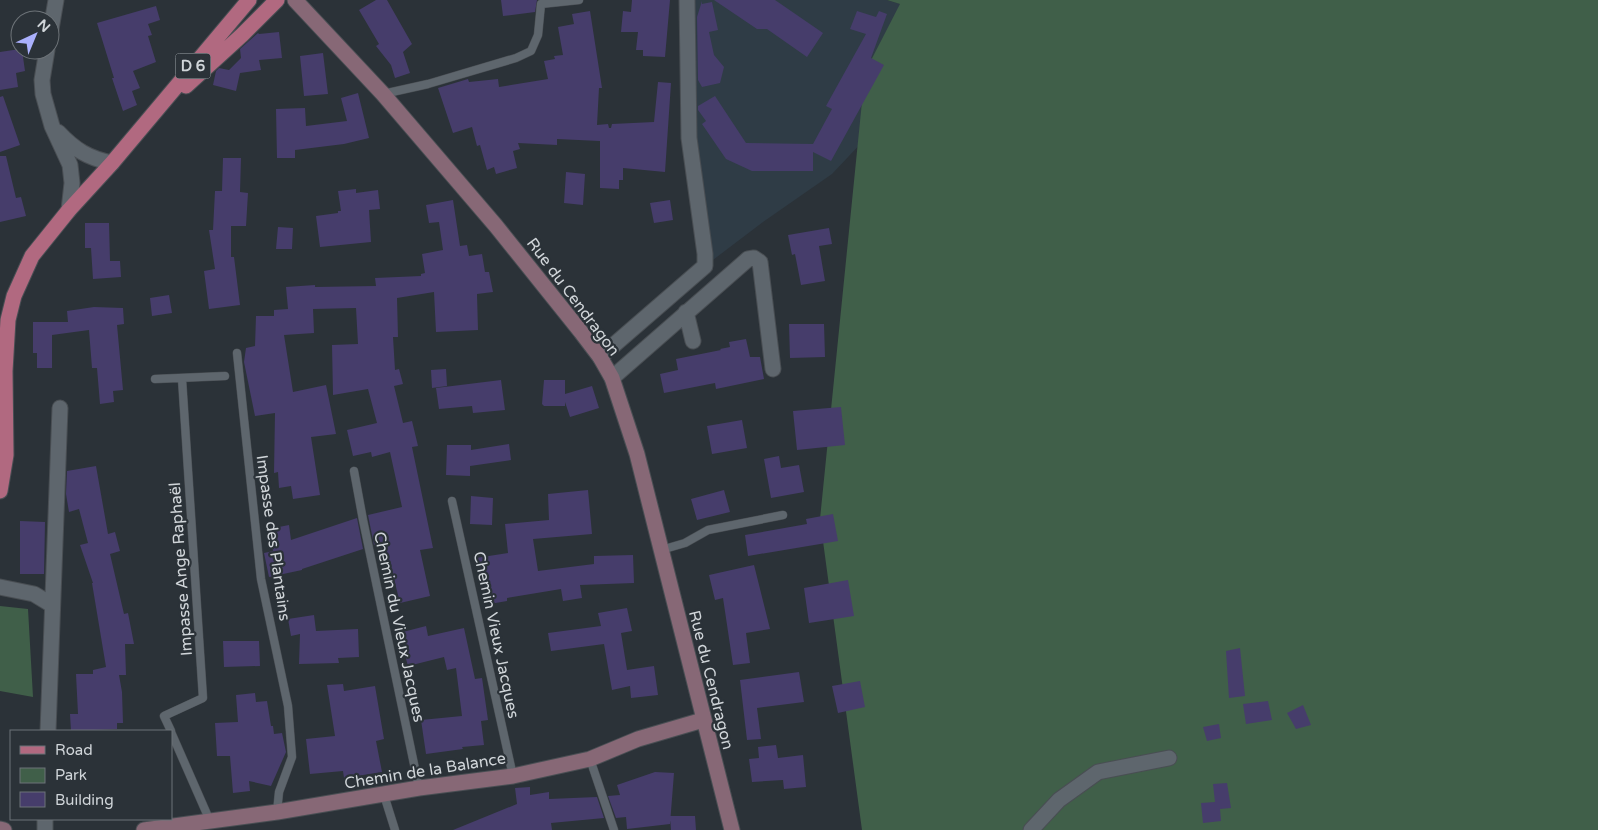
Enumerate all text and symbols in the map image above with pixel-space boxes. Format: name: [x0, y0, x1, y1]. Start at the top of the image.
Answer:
north arrow: [10, 10, 60, 60]
text: N: [34, 16, 54, 36]
road number: D 6: [176, 54, 210, 78]
street label: Rue du Cendragon: [522, 234, 624, 360]
street label: Impasse des Plantains: [251, 454, 295, 622]
street label: Impasse Ange Raphaël: [165, 482, 197, 656]
street label: Chemin du Vieux Jacques: [369, 530, 429, 724]
street label: Chemin Vieux Jacques: [469, 550, 523, 720]
street label: Rue du Cendragon: [684, 608, 738, 752]
legend: [10, 730, 172, 820]
text: Road: [55, 741, 93, 759]
street label: Chemin de la Balance: [343, 748, 507, 794]
text: Park: [55, 766, 87, 784]
text: Building: [55, 791, 114, 809]

